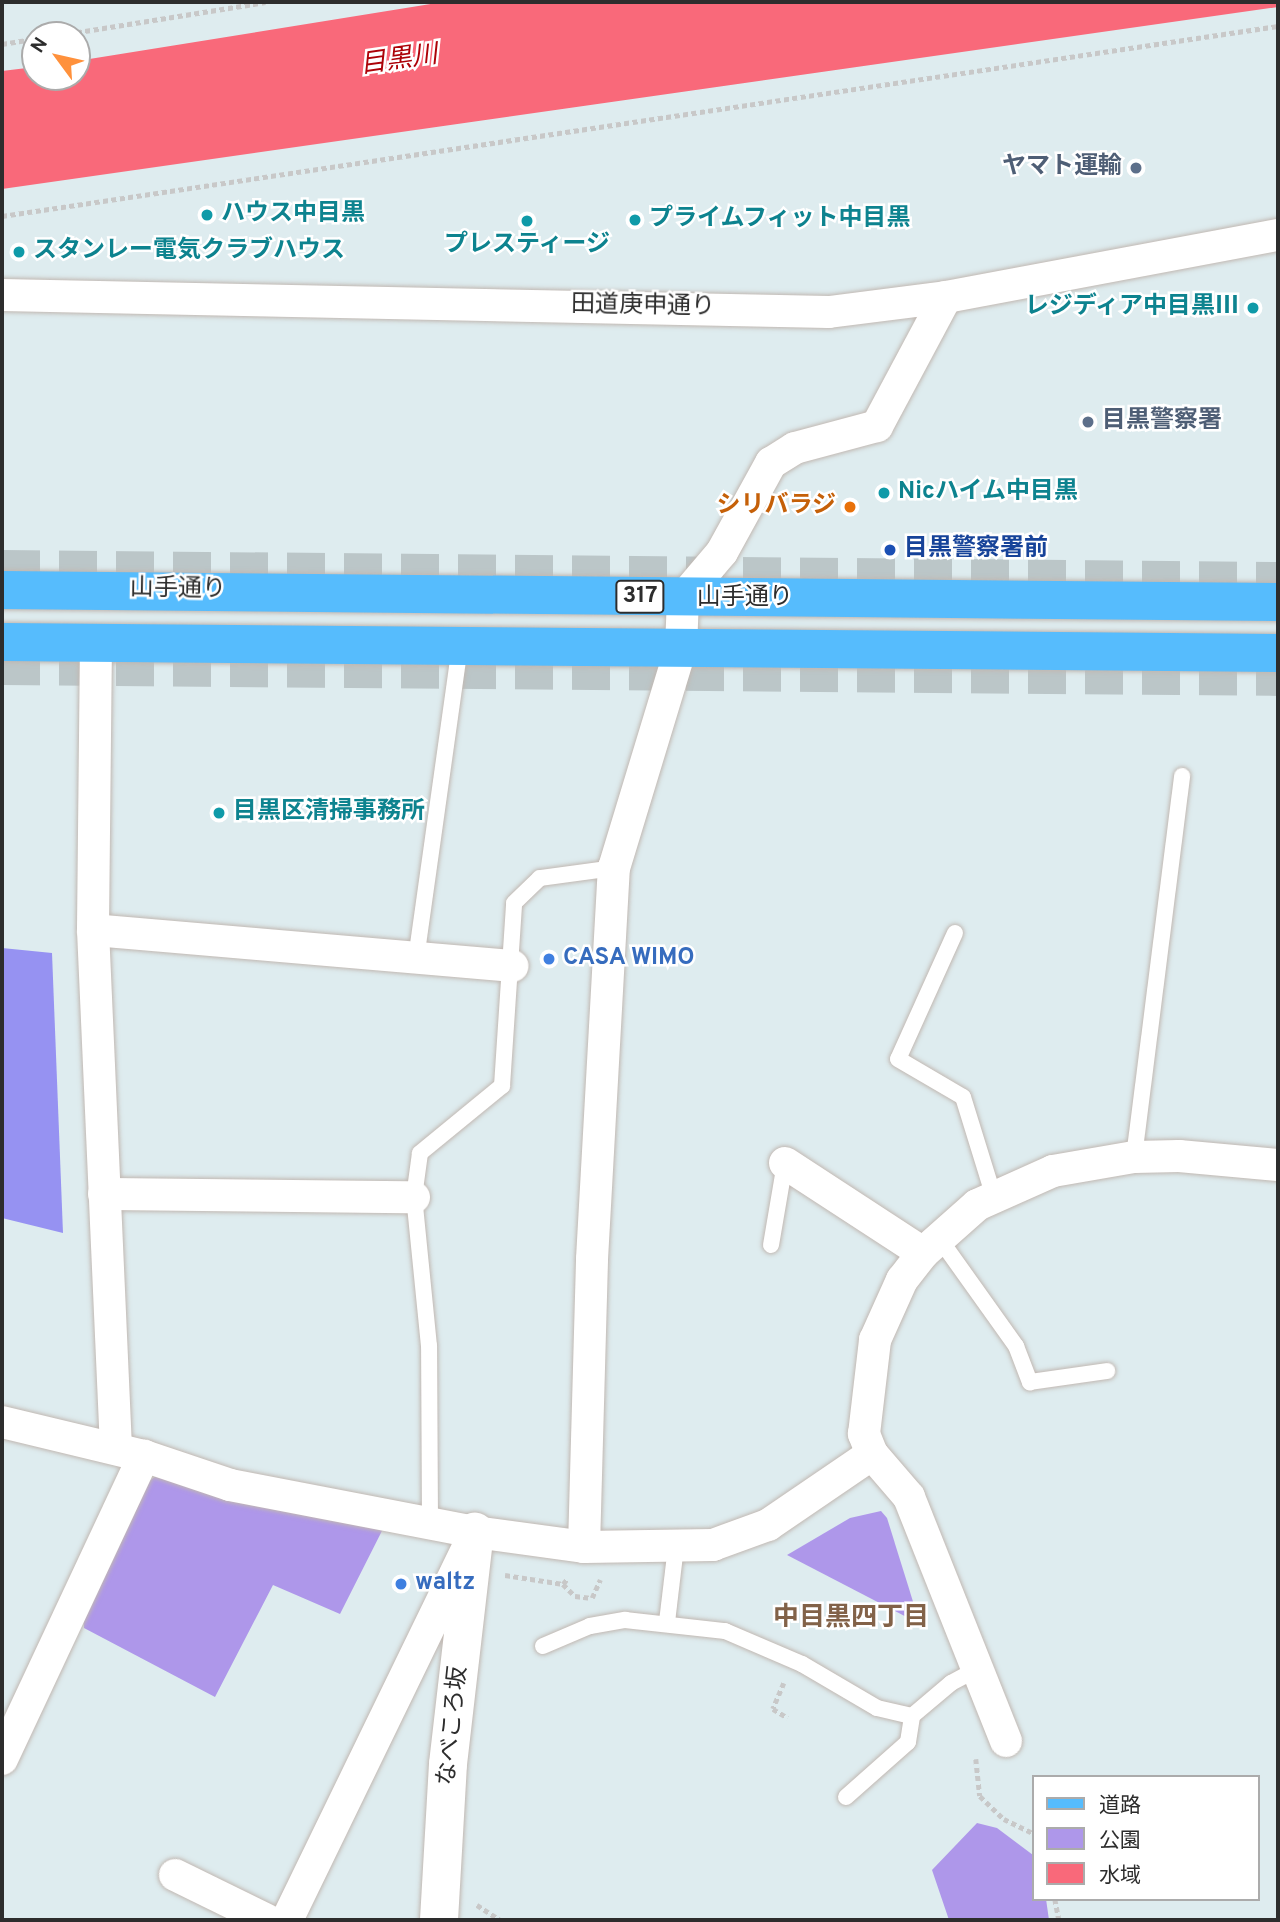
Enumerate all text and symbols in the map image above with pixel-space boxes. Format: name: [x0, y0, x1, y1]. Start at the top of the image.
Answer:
north arrow: [21, 21, 91, 91]
text: N: [26, 33, 54, 58]
water label: 目黒川: [358, 40, 440, 82]
place label: ヤマト運輸: [1002, 154, 1122, 182]
marker: ヤマト運輸: [1128, 160, 1144, 176]
place label: ハウス中目黒: [221, 201, 365, 229]
place label: プライムフィット中目黒: [649, 206, 913, 234]
marker: ハウス中目黒: [199, 207, 215, 223]
marker: プライムフィット中目黒: [627, 212, 643, 228]
marker: プレスティージ: [519, 213, 535, 229]
place label: プレスティージ: [443, 232, 611, 260]
place label: スタンレー電気クラブハウス: [33, 238, 345, 266]
marker: スタンレー電気クラブハウス: [11, 244, 27, 260]
street label: 田道庚申通り: [571, 291, 715, 323]
place label: レジディア中目黒Ⅲ: [1023, 294, 1239, 322]
marker: レジディア中目黒Ⅲ: [1245, 300, 1261, 316]
place label: 目黒警察署: [1102, 408, 1222, 436]
marker: 目黒警察署: [1080, 414, 1096, 430]
place label: Nicハイム中目黒: [898, 479, 1079, 507]
marker: Nicハイム中目黒: [876, 485, 892, 501]
place label: シリバラジ: [716, 493, 836, 521]
marker: シリバラジ: [842, 499, 858, 515]
place label: 目黒警察署前: [904, 536, 1048, 564]
marker: 目黒警察署前: [882, 542, 898, 558]
street label: 山手通り: [130, 575, 226, 605]
road number: 317: [614, 578, 666, 617]
street label: 山手通り: [697, 585, 793, 613]
place label: 目黒区清掃事務所: [233, 799, 425, 827]
marker: 目黒区清掃事務所: [211, 805, 227, 821]
place label: CASA WIMO: [563, 945, 696, 973]
marker: CASA WIMO: [541, 951, 557, 967]
place label: waltz: [415, 1570, 475, 1598]
marker: waltz: [393, 1576, 409, 1592]
district label: 中目黒四丁目: [773, 1603, 929, 1635]
street label: なべころ坂: [433, 1665, 475, 1787]
legend: [1032, 1775, 1259, 1901]
text: 道路: [1099, 1793, 1141, 1820]
text: 公園: [1099, 1828, 1141, 1855]
text: 水域: [1099, 1863, 1141, 1890]

